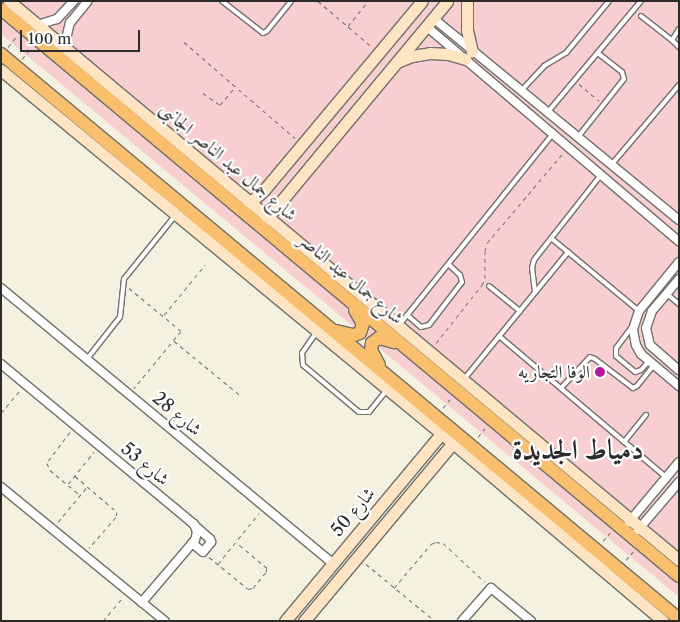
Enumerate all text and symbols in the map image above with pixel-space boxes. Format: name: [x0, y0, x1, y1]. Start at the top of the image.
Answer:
scale bar: [22, 20, 142, 52]
text: 100 m: [28, 29, 71, 48]
street label: شارع جمال عبد الناصر الجانبى: [155, 98, 301, 226]
street label: شارع جمال عبد الناصر: [294, 229, 408, 329]
place label: الوفا التجاريه: [518, 361, 590, 383]
marker: الوفا التجاريه: [594, 366, 606, 378]
street label: شارع 28: [148, 387, 206, 441]
district label: دمياط الجديدة: [512, 432, 644, 466]
street label: شارع 53: [117, 438, 173, 490]
street label: شارع 50: [326, 483, 380, 541]

